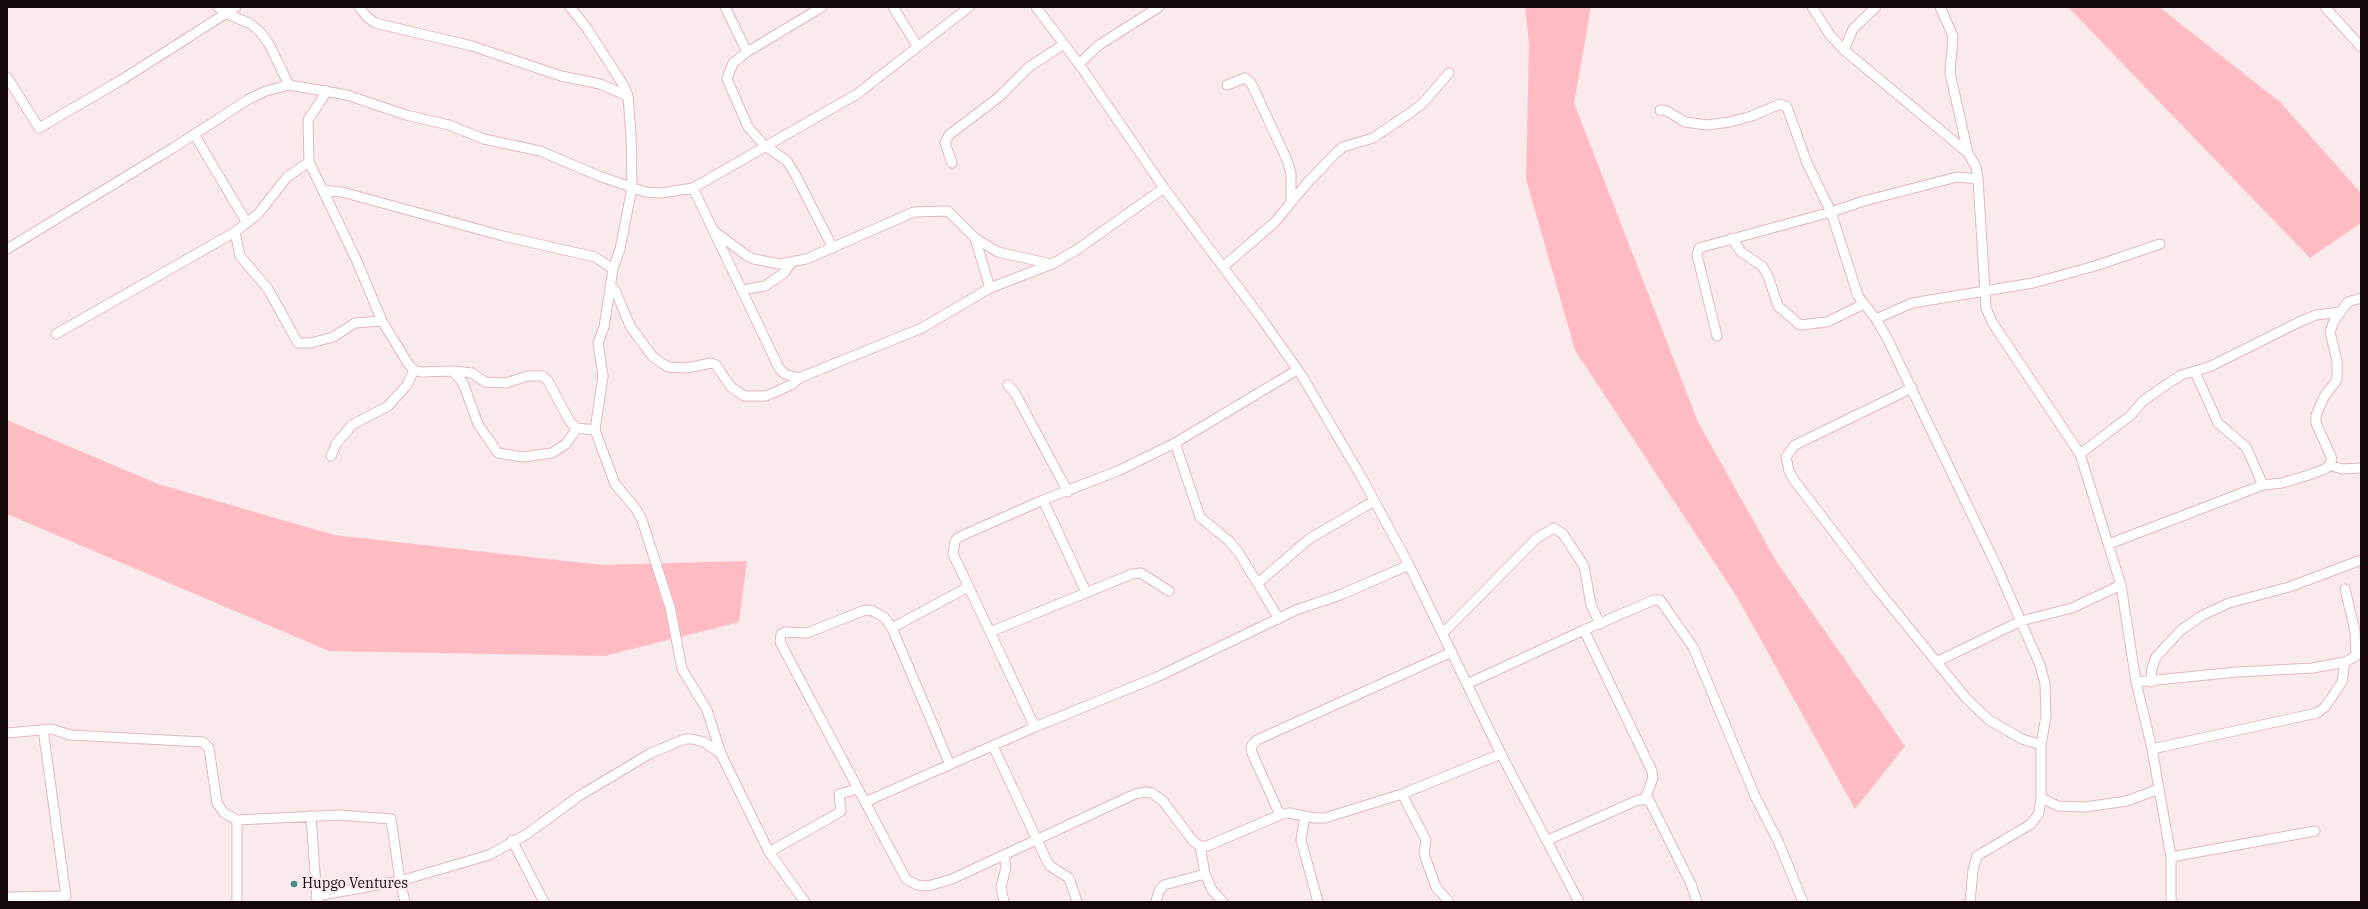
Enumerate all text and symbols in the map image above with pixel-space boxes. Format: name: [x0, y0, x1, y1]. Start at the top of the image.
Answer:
place label: Hupgo Ventures: [302, 876, 408, 892]
marker: Hupgo Ventures: [289, 879, 299, 889]

